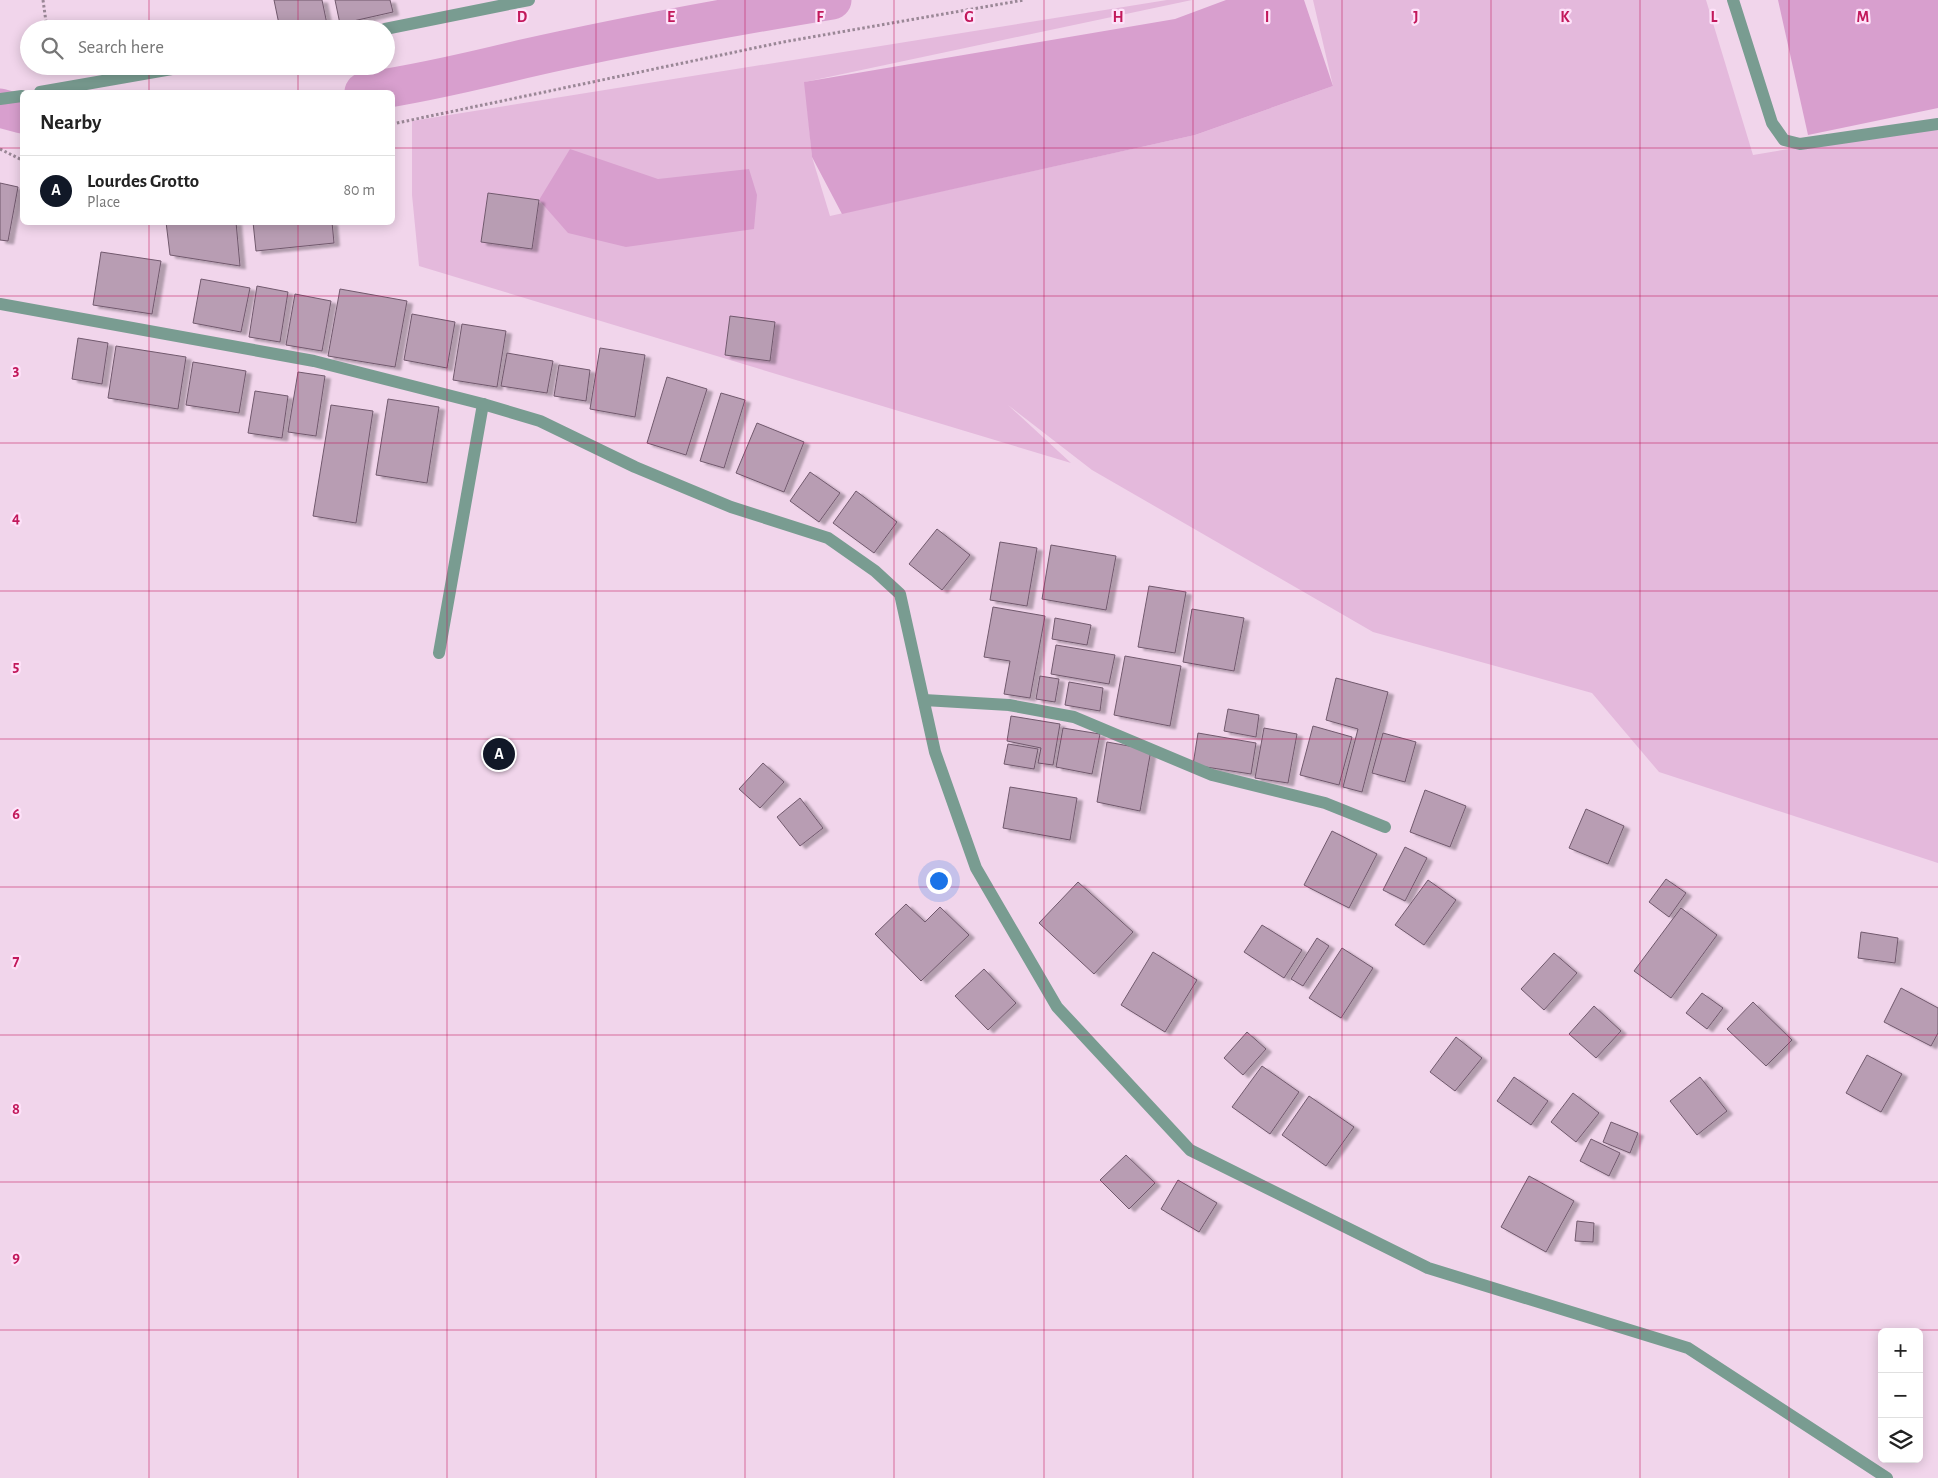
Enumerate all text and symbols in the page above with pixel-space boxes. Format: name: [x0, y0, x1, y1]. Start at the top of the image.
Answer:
text: D: [517, 9, 528, 25]
text: E: [667, 9, 675, 25]
text: F: [816, 9, 824, 25]
text: G: [964, 9, 974, 25]
text: H: [1112, 9, 1124, 25]
text: I: [1265, 9, 1269, 25]
text: J: [1413, 9, 1419, 25]
text: K: [1560, 9, 1570, 25]
text: L: [1711, 9, 1718, 25]
text: M: [1857, 9, 1869, 25]
search box: [20, 20, 395, 75]
icon: search: [38, 34, 66, 62]
text: Search here: [78, 38, 164, 57]
text: Nearby: [40, 112, 101, 133]
text: Lourdes Grotto: [87, 172, 199, 191]
text: A: [51, 182, 61, 198]
text: 80 m: [344, 182, 375, 198]
text: Place: [87, 194, 120, 210]
text: 3: [13, 362, 20, 378]
text: 4: [12, 510, 20, 526]
text: 5: [13, 658, 20, 674]
pin: A: [483, 735, 515, 773]
text: 6: [12, 806, 20, 822]
your location: [926, 868, 952, 894]
text: 7: [13, 953, 20, 969]
text: 8: [12, 1101, 20, 1117]
text: 9: [12, 1249, 20, 1265]
map controls: [1878, 1328, 1923, 1463]
button: +: [1878, 1328, 1923, 1373]
button: −: [1878, 1373, 1923, 1418]
button: layers: [1878, 1418, 1923, 1463]

